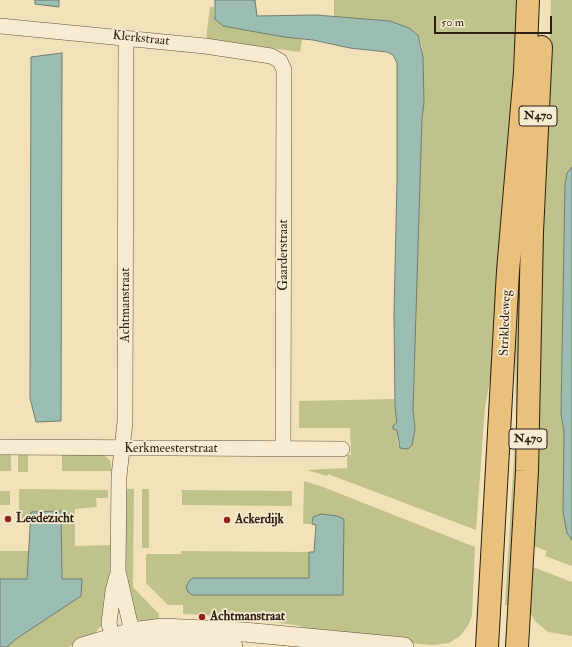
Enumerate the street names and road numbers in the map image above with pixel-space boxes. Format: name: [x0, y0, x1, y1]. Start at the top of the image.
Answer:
street label: Klerkstraat: [112, 28, 170, 50]
road number: N470: [519, 106, 557, 126]
street label: Gaarderstraat: [276, 219, 292, 291]
street label: Achtmanstraat: [118, 267, 134, 343]
street label: Strikledeweg: [497, 290, 515, 356]
road number: N470: [509, 429, 547, 449]
street label: Kerkmeesterstraat: [124, 441, 218, 457]

